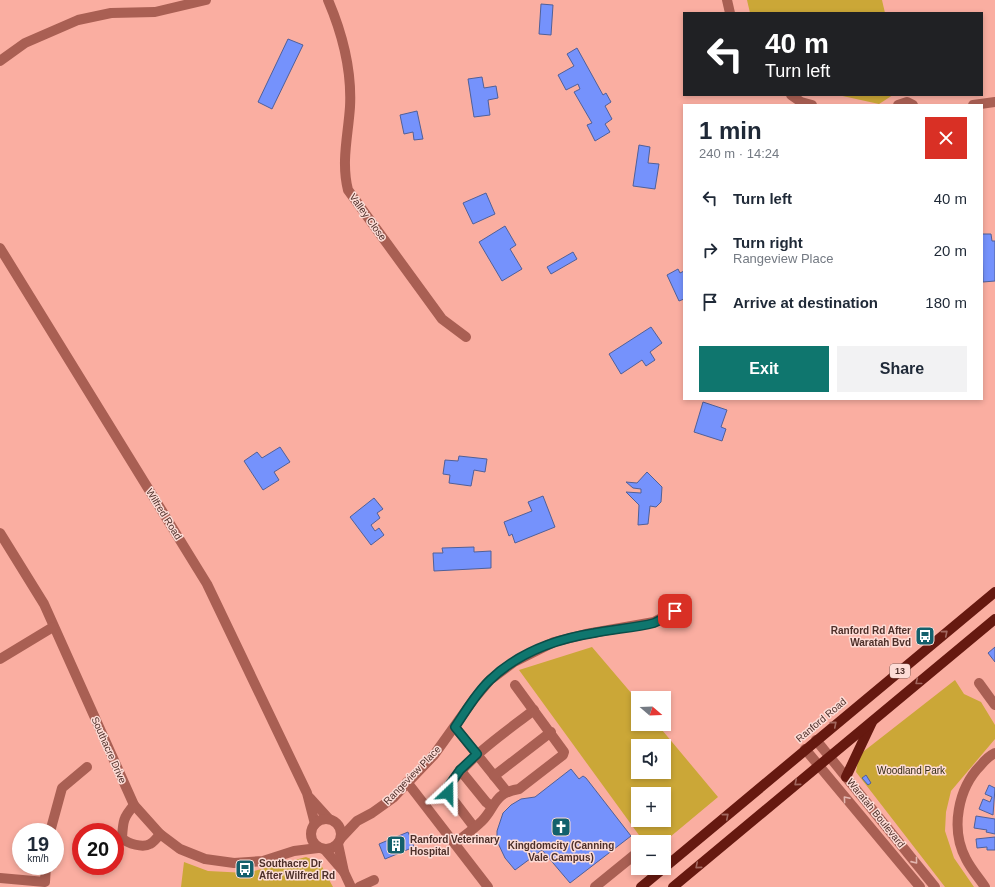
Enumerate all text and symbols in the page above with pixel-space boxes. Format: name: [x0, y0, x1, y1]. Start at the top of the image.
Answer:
icon: left: [699, 28, 751, 80]
text: 40 m: [765, 28, 829, 59]
text: Turn left: [765, 61, 830, 81]
text: 1 min: [699, 117, 762, 144]
button: close: [925, 117, 967, 159]
text: 240 m · 14:24: [699, 146, 779, 161]
icon: left: [699, 187, 721, 209]
text: Turn left: [733, 190, 792, 207]
text: 40 m: [934, 190, 967, 207]
street label: Valley Close: [347, 192, 389, 243]
text: Turn right: [733, 234, 803, 251]
icon: right: [699, 239, 721, 261]
text: 20 m: [934, 242, 967, 259]
text: Rangeview Place: [733, 251, 833, 266]
icon: arrive: [699, 291, 721, 313]
text: Arrive at destination: [733, 294, 878, 311]
text: 180 m: [925, 294, 967, 311]
button: Exit: [699, 346, 829, 392]
button: Share: [837, 346, 967, 392]
street label: Wilfred Road: [144, 487, 184, 541]
pin: [658, 594, 692, 628]
icon: arrive: [664, 600, 686, 622]
place label: Ranford Rd After Waratah Bvd: [831, 625, 911, 648]
bus stop icon: Ranford Rd After Waratah Bvd: [914, 625, 936, 647]
one-way arrow: [941, 630, 948, 637]
road number: 13: [890, 664, 910, 678]
one-way arrow: [915, 677, 922, 684]
north arrow: [631, 691, 671, 731]
map controls: [631, 691, 671, 875]
street label: Ranford Road: [794, 696, 848, 744]
street label: Southacre Drive: [89, 715, 129, 785]
one-way arrow: [830, 722, 837, 729]
button: sound: [631, 739, 671, 779]
street label: Rangeview Place: [381, 743, 443, 807]
park label: Woodland Park: [877, 765, 946, 776]
position arrow: [427, 772, 469, 814]
street label: Waratah Boulevard: [845, 776, 907, 850]
one-way arrow: [795, 778, 802, 785]
button: +: [631, 787, 671, 827]
one-way arrow: [844, 796, 851, 804]
one-way arrow: [721, 813, 729, 820]
church icon: Kingdomcity (Canning Vale Campus): [550, 816, 572, 838]
speed limit sign: 20: [72, 823, 124, 875]
text: 19: [27, 833, 49, 855]
building icon: Ranford Veterinary Hospital: [385, 834, 407, 856]
place label: Ranford Veterinary Hospital: [410, 834, 500, 857]
button: −: [631, 835, 671, 875]
place label: Kingdomcity (Canning Vale Campus): [508, 840, 614, 863]
text: km/h: [27, 853, 49, 864]
one-way arrow: [911, 856, 918, 864]
bus stop icon: Southacre Dr After Wilfred Rd: [234, 858, 256, 880]
place label: Southacre Dr After Wilfred Rd: [259, 858, 335, 881]
one-way arrow: [695, 862, 702, 869]

